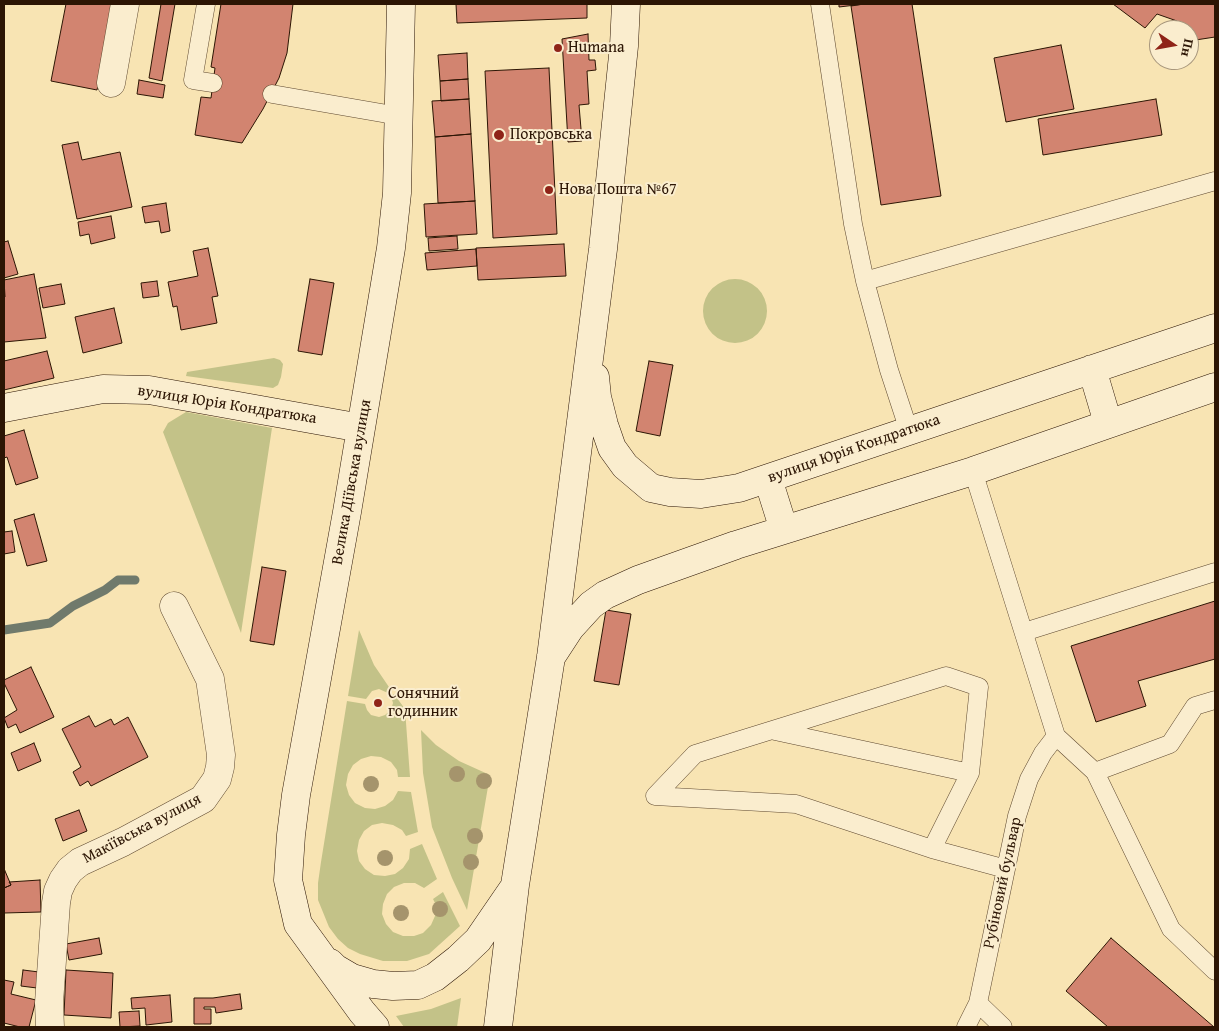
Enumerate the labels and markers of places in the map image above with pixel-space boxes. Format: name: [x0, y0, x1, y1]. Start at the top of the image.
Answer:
place label: Humana: [568, 38, 624, 58]
marker: Humana: [552, 42, 564, 54]
place label: Покровська: [510, 125, 592, 145]
marker: Покровська: [492, 128, 506, 142]
place label: Нова Пошта №67: [559, 180, 677, 200]
marker: Нова Пошта №67: [543, 184, 555, 196]
place label: Сонячний годинник: [388, 684, 459, 722]
marker: Сонячний годинник: [372, 697, 384, 709]

